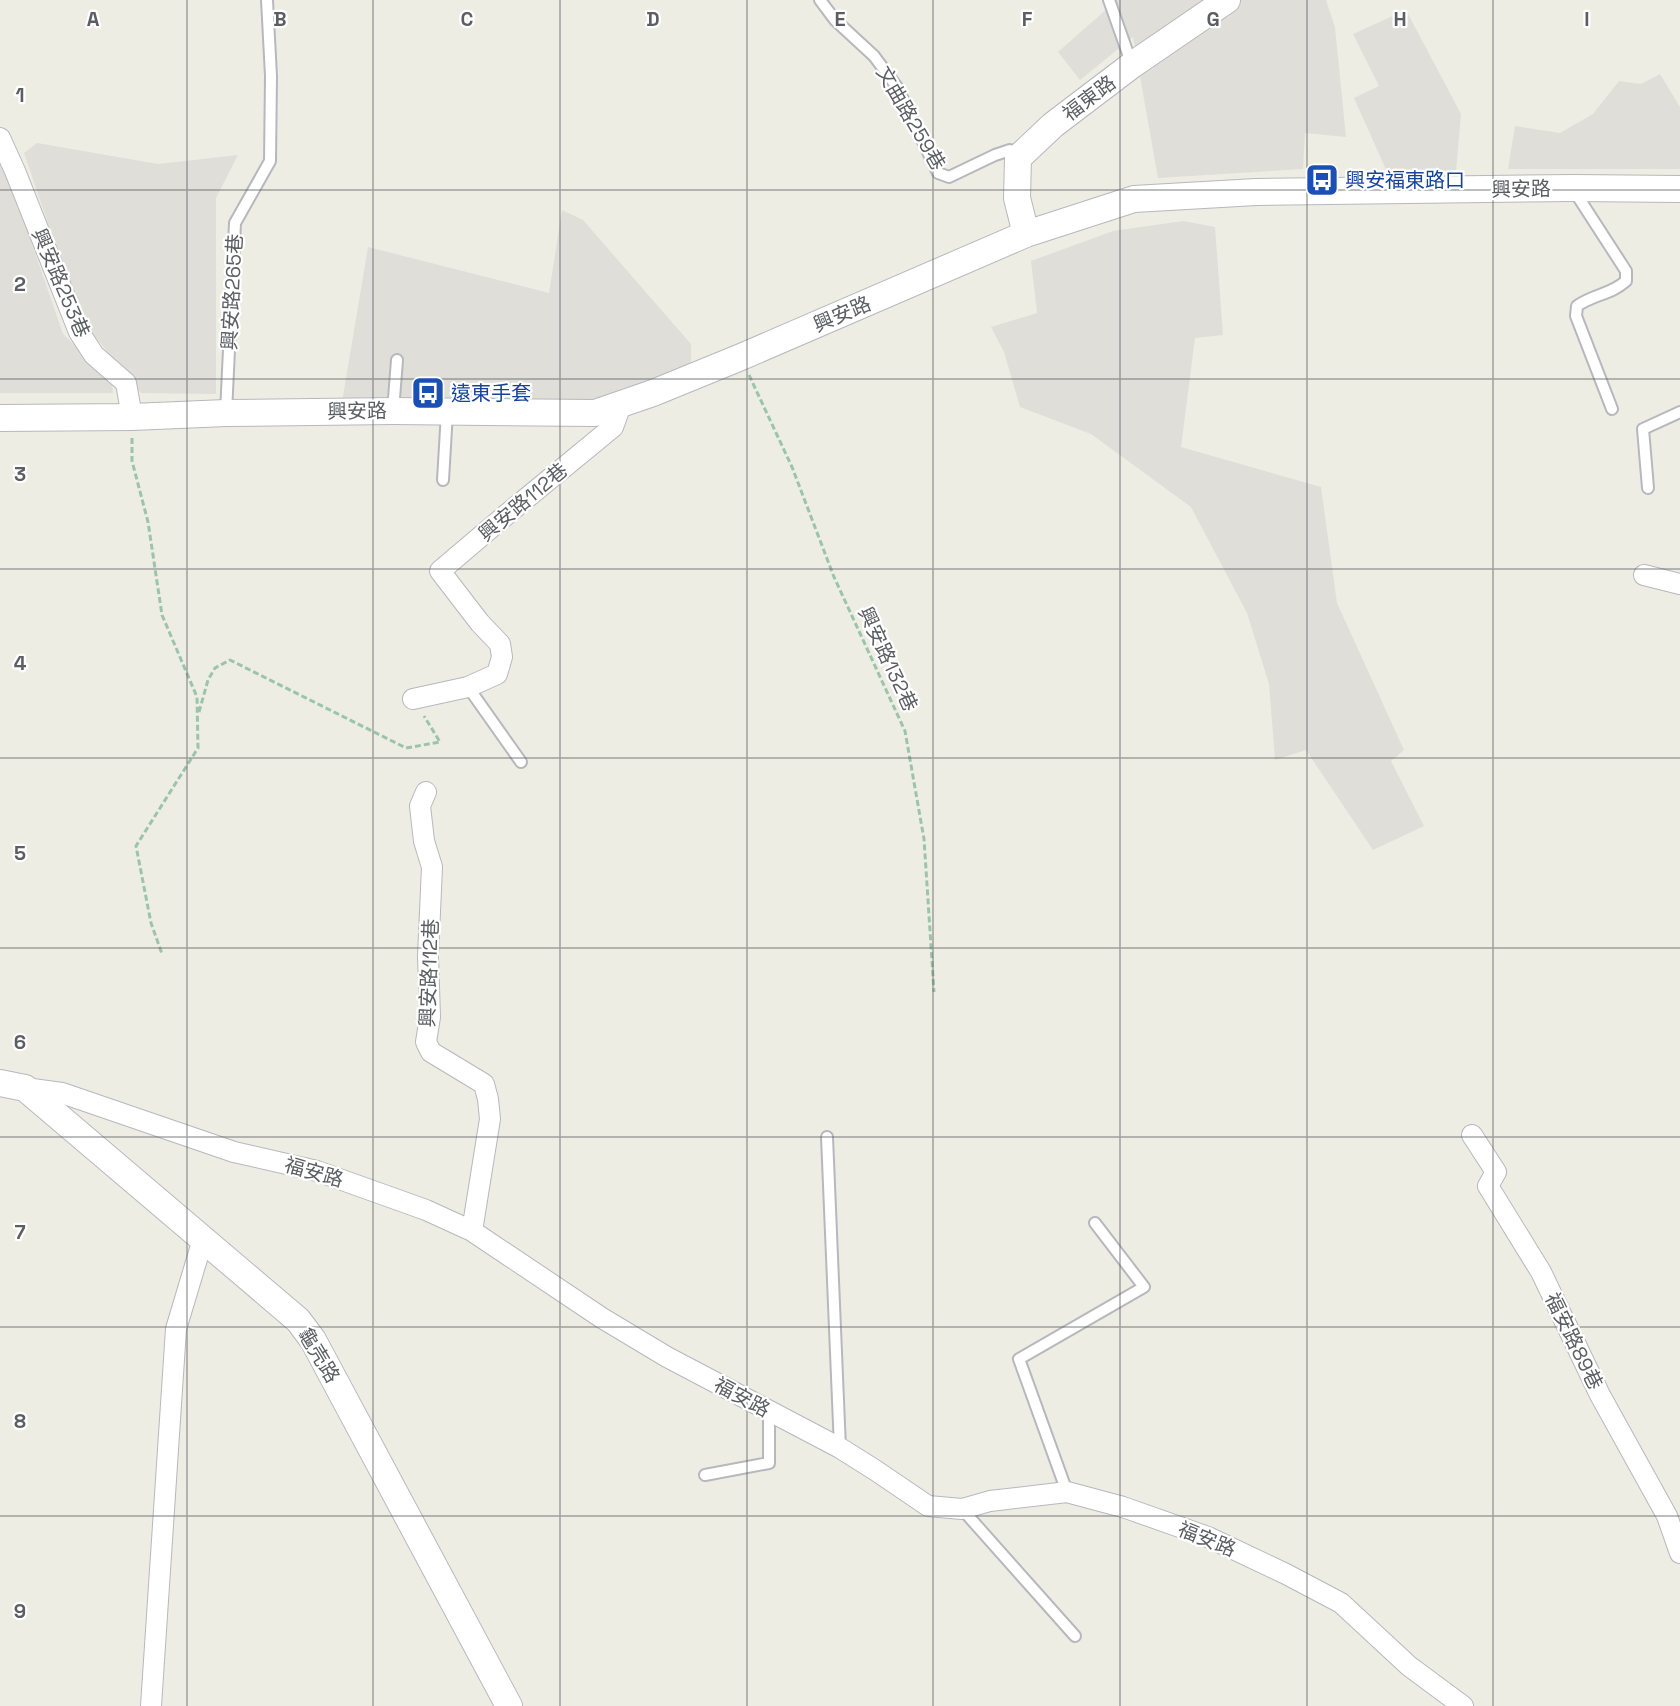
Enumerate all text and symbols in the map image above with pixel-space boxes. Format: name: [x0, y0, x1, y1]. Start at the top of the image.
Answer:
text: A: [87, 6, 100, 32]
text: B: [273, 6, 287, 32]
text: C: [461, 6, 474, 32]
text: D: [646, 6, 660, 32]
text: E: [834, 6, 846, 32]
text: F: [1022, 6, 1033, 32]
text: G: [1206, 6, 1220, 32]
text: H: [1393, 6, 1407, 32]
text: I: [1584, 6, 1590, 32]
street label: 文曲路259巷: [871, 61, 951, 175]
street label: 福東路: [1057, 70, 1121, 126]
text: 1: [15, 82, 25, 108]
bus stop icon: 興安福東路口: [1304, 162, 1340, 198]
place label: 興安福東路口: [1345, 167, 1465, 193]
street label: 興安路: [1491, 175, 1551, 203]
street label: 興安路253巷: [26, 224, 96, 342]
street label: 興安路265巷: [216, 233, 248, 351]
text: 2: [14, 271, 26, 297]
street label: 興安路: [809, 290, 875, 338]
bus stop icon: 遠東手套: [410, 375, 446, 411]
place label: 遠東手套: [451, 380, 531, 406]
street label: 興安路: [327, 397, 387, 425]
street label: 興安路112巷: [473, 457, 573, 547]
text: 3: [14, 461, 26, 487]
street label: 興安路132巷: [852, 603, 924, 715]
text: 4: [14, 650, 27, 676]
text: 5: [14, 840, 26, 866]
street label: 興安路112巷: [414, 918, 444, 1028]
text: 6: [14, 1029, 26, 1055]
street label: 福安路: [282, 1151, 346, 1193]
text: 7: [14, 1219, 26, 1245]
street label: 福安路89巷: [1539, 1288, 1609, 1394]
street label: 龜壳路: [292, 1323, 346, 1387]
street label: 福安路: [709, 1371, 775, 1423]
text: 8: [14, 1408, 26, 1434]
street label: 福安路: [1174, 1516, 1240, 1562]
text: 9: [14, 1598, 26, 1624]

